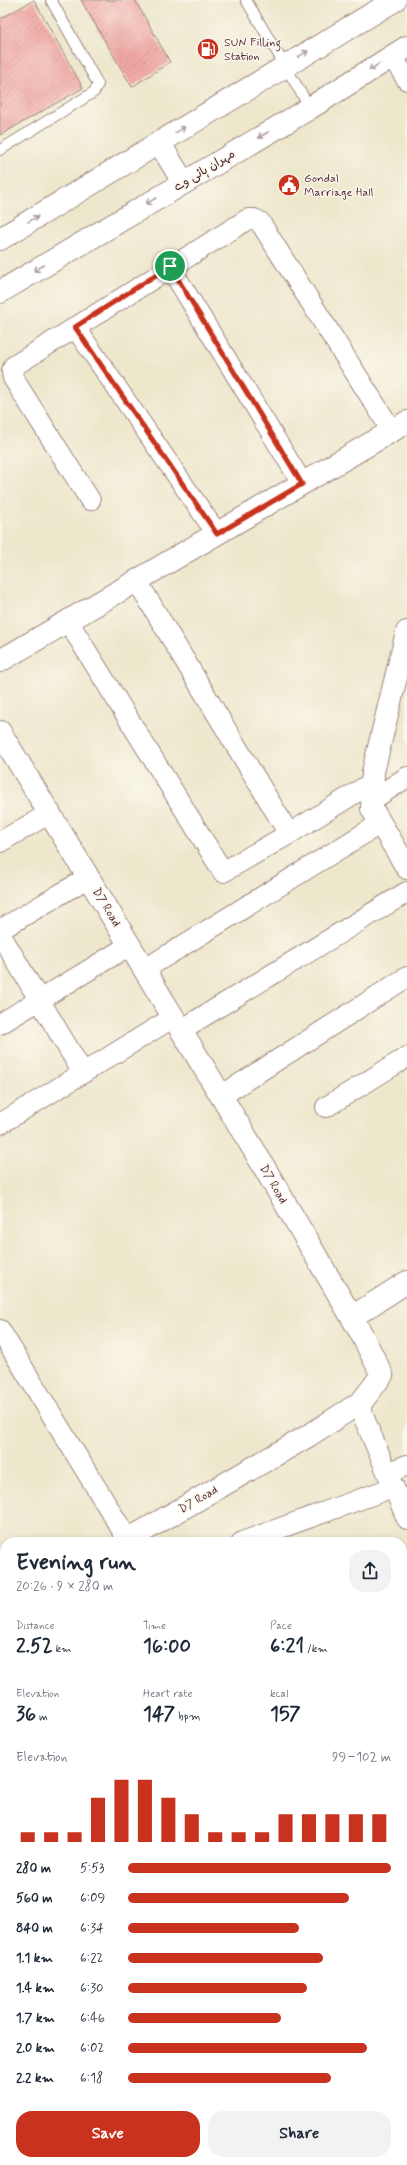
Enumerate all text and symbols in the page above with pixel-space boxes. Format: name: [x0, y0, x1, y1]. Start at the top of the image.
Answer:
place label: SUN Filling Station: [224, 35, 281, 65]
fuel station icon: SUN Filling Station: [195, 36, 221, 62]
one-way arrow: [297, 50, 309, 58]
one-way arrow: [369, 63, 380, 71]
one-way arrow: [174, 125, 186, 133]
one-way arrow: [258, 131, 269, 139]
street label: مہران ہائی وے: [171, 146, 238, 196]
place label: Gondal Marriage Hall: [304, 171, 373, 201]
public building icon: Gondal Marriage Hall: [276, 172, 302, 198]
one-way arrow: [145, 198, 157, 206]
one-way arrow: [27, 215, 39, 223]
pin: [153, 249, 187, 283]
icon: arrive: [159, 255, 181, 277]
one-way arrow: [34, 264, 45, 272]
street label: D7 Road: [88, 885, 124, 930]
street label: D7 Road: [255, 1162, 291, 1207]
street label: D7 Road: [176, 1482, 221, 1518]
text: Evening run: [16, 1549, 136, 1577]
button: share: [349, 1550, 391, 1592]
text: 20:26 · 9 × 280 m: [16, 1578, 113, 1595]
text: Distance: [16, 1619, 55, 1633]
text: Time: [143, 1619, 166, 1633]
text: Pace: [270, 1619, 292, 1633]
text: 2.52: [16, 1633, 53, 1660]
text: 16:00: [143, 1633, 191, 1660]
text: 6:21: [270, 1633, 304, 1660]
text: km: [53, 1642, 72, 1656]
text: /km: [304, 1642, 328, 1656]
text: Elevation: [16, 1687, 59, 1701]
text: Heart rate: [143, 1687, 192, 1701]
text: kcal: [270, 1687, 288, 1701]
text: 36: [16, 1701, 36, 1728]
text: 147: [143, 1701, 175, 1728]
text: 157: [270, 1701, 301, 1728]
text: m: [36, 1710, 48, 1724]
text: bpm: [175, 1710, 200, 1724]
text: Elevation: [16, 1749, 67, 1766]
text: 99–102 m: [332, 1749, 391, 1766]
text: 280 m: [16, 1860, 51, 1877]
text: 5:53: [80, 1860, 105, 1877]
text: 560 m: [16, 1890, 53, 1907]
text: 6:09: [80, 1890, 105, 1907]
text: 840 m: [16, 1920, 53, 1937]
text: 6:34: [80, 1920, 104, 1937]
text: 1.1 km: [16, 1950, 53, 1967]
text: 6:22: [80, 1950, 103, 1967]
text: 1.4 km: [16, 1980, 55, 1997]
text: 6:30: [80, 1980, 103, 1997]
text: 1.7 km: [16, 2010, 55, 2027]
text: 6:46: [80, 2010, 105, 2027]
text: 2.0 km: [16, 2040, 55, 2057]
text: 6:02: [80, 2040, 104, 2057]
text: 2.2 km: [16, 2070, 54, 2087]
text: 6:18: [80, 2070, 103, 2087]
button: Save: [16, 2111, 200, 2157]
button: Share: [208, 2111, 391, 2157]

